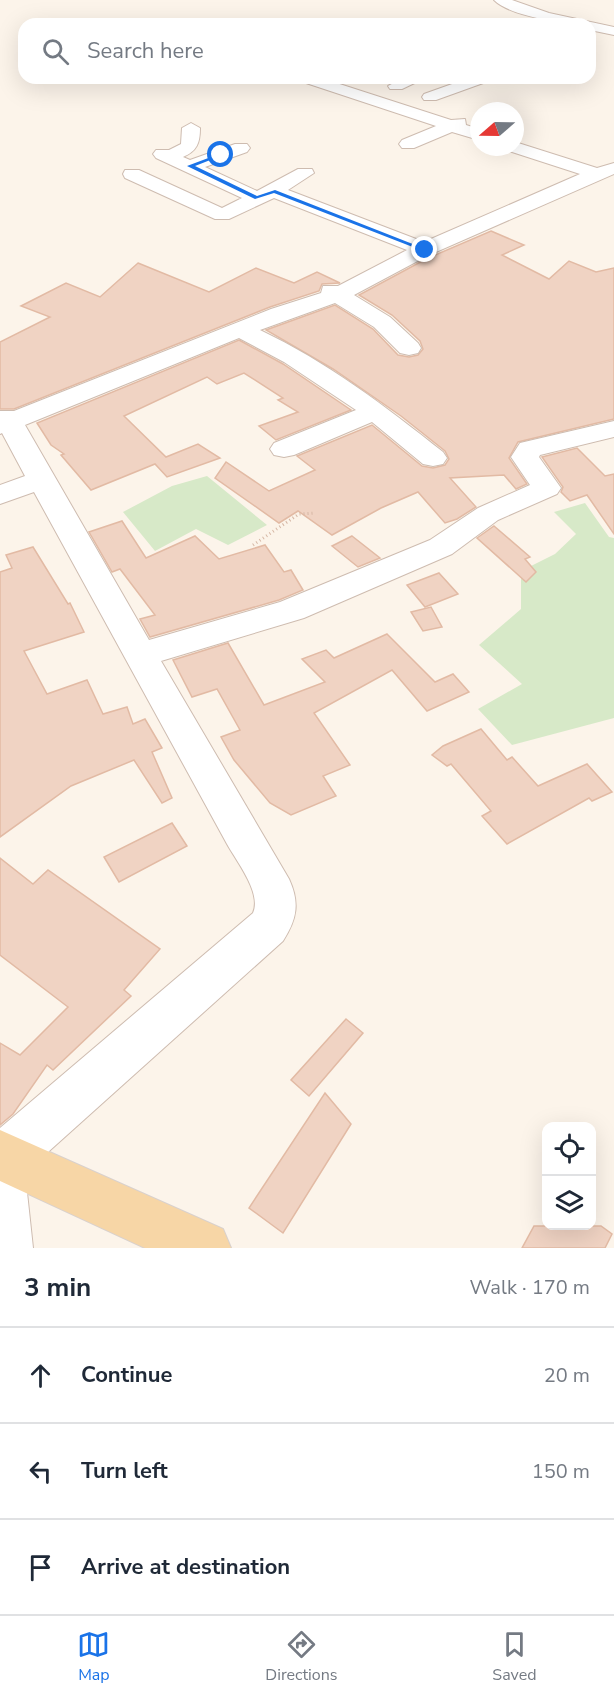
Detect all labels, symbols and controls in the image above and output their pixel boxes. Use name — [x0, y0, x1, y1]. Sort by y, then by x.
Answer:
search box — [18, 18, 596, 84]
icon: search — [39, 35, 72, 68]
text: Search here — [87, 36, 204, 66]
north arrow — [470, 102, 524, 156]
route start — [207, 141, 233, 167]
route end — [411, 236, 437, 262]
map controls — [542, 1122, 596, 1230]
button: locate — [542, 1122, 596, 1176]
button: layers — [542, 1176, 596, 1230]
text: 3 min — [24, 1270, 91, 1305]
text: Walk · 170 m — [470, 1274, 590, 1301]
icon: ahead — [24, 1359, 57, 1392]
text: Continue — [81, 1360, 172, 1390]
text: 20 m — [544, 1362, 590, 1389]
icon: left — [24, 1455, 57, 1488]
text: Turn left — [81, 1456, 168, 1486]
text: 150 m — [532, 1458, 590, 1485]
icon: arrive — [24, 1551, 57, 1584]
text: Arrive at destination — [81, 1552, 290, 1582]
tab: Map — [77, 1628, 110, 1686]
tab: Directions — [265, 1628, 337, 1686]
tab: Saved — [492, 1628, 537, 1686]

